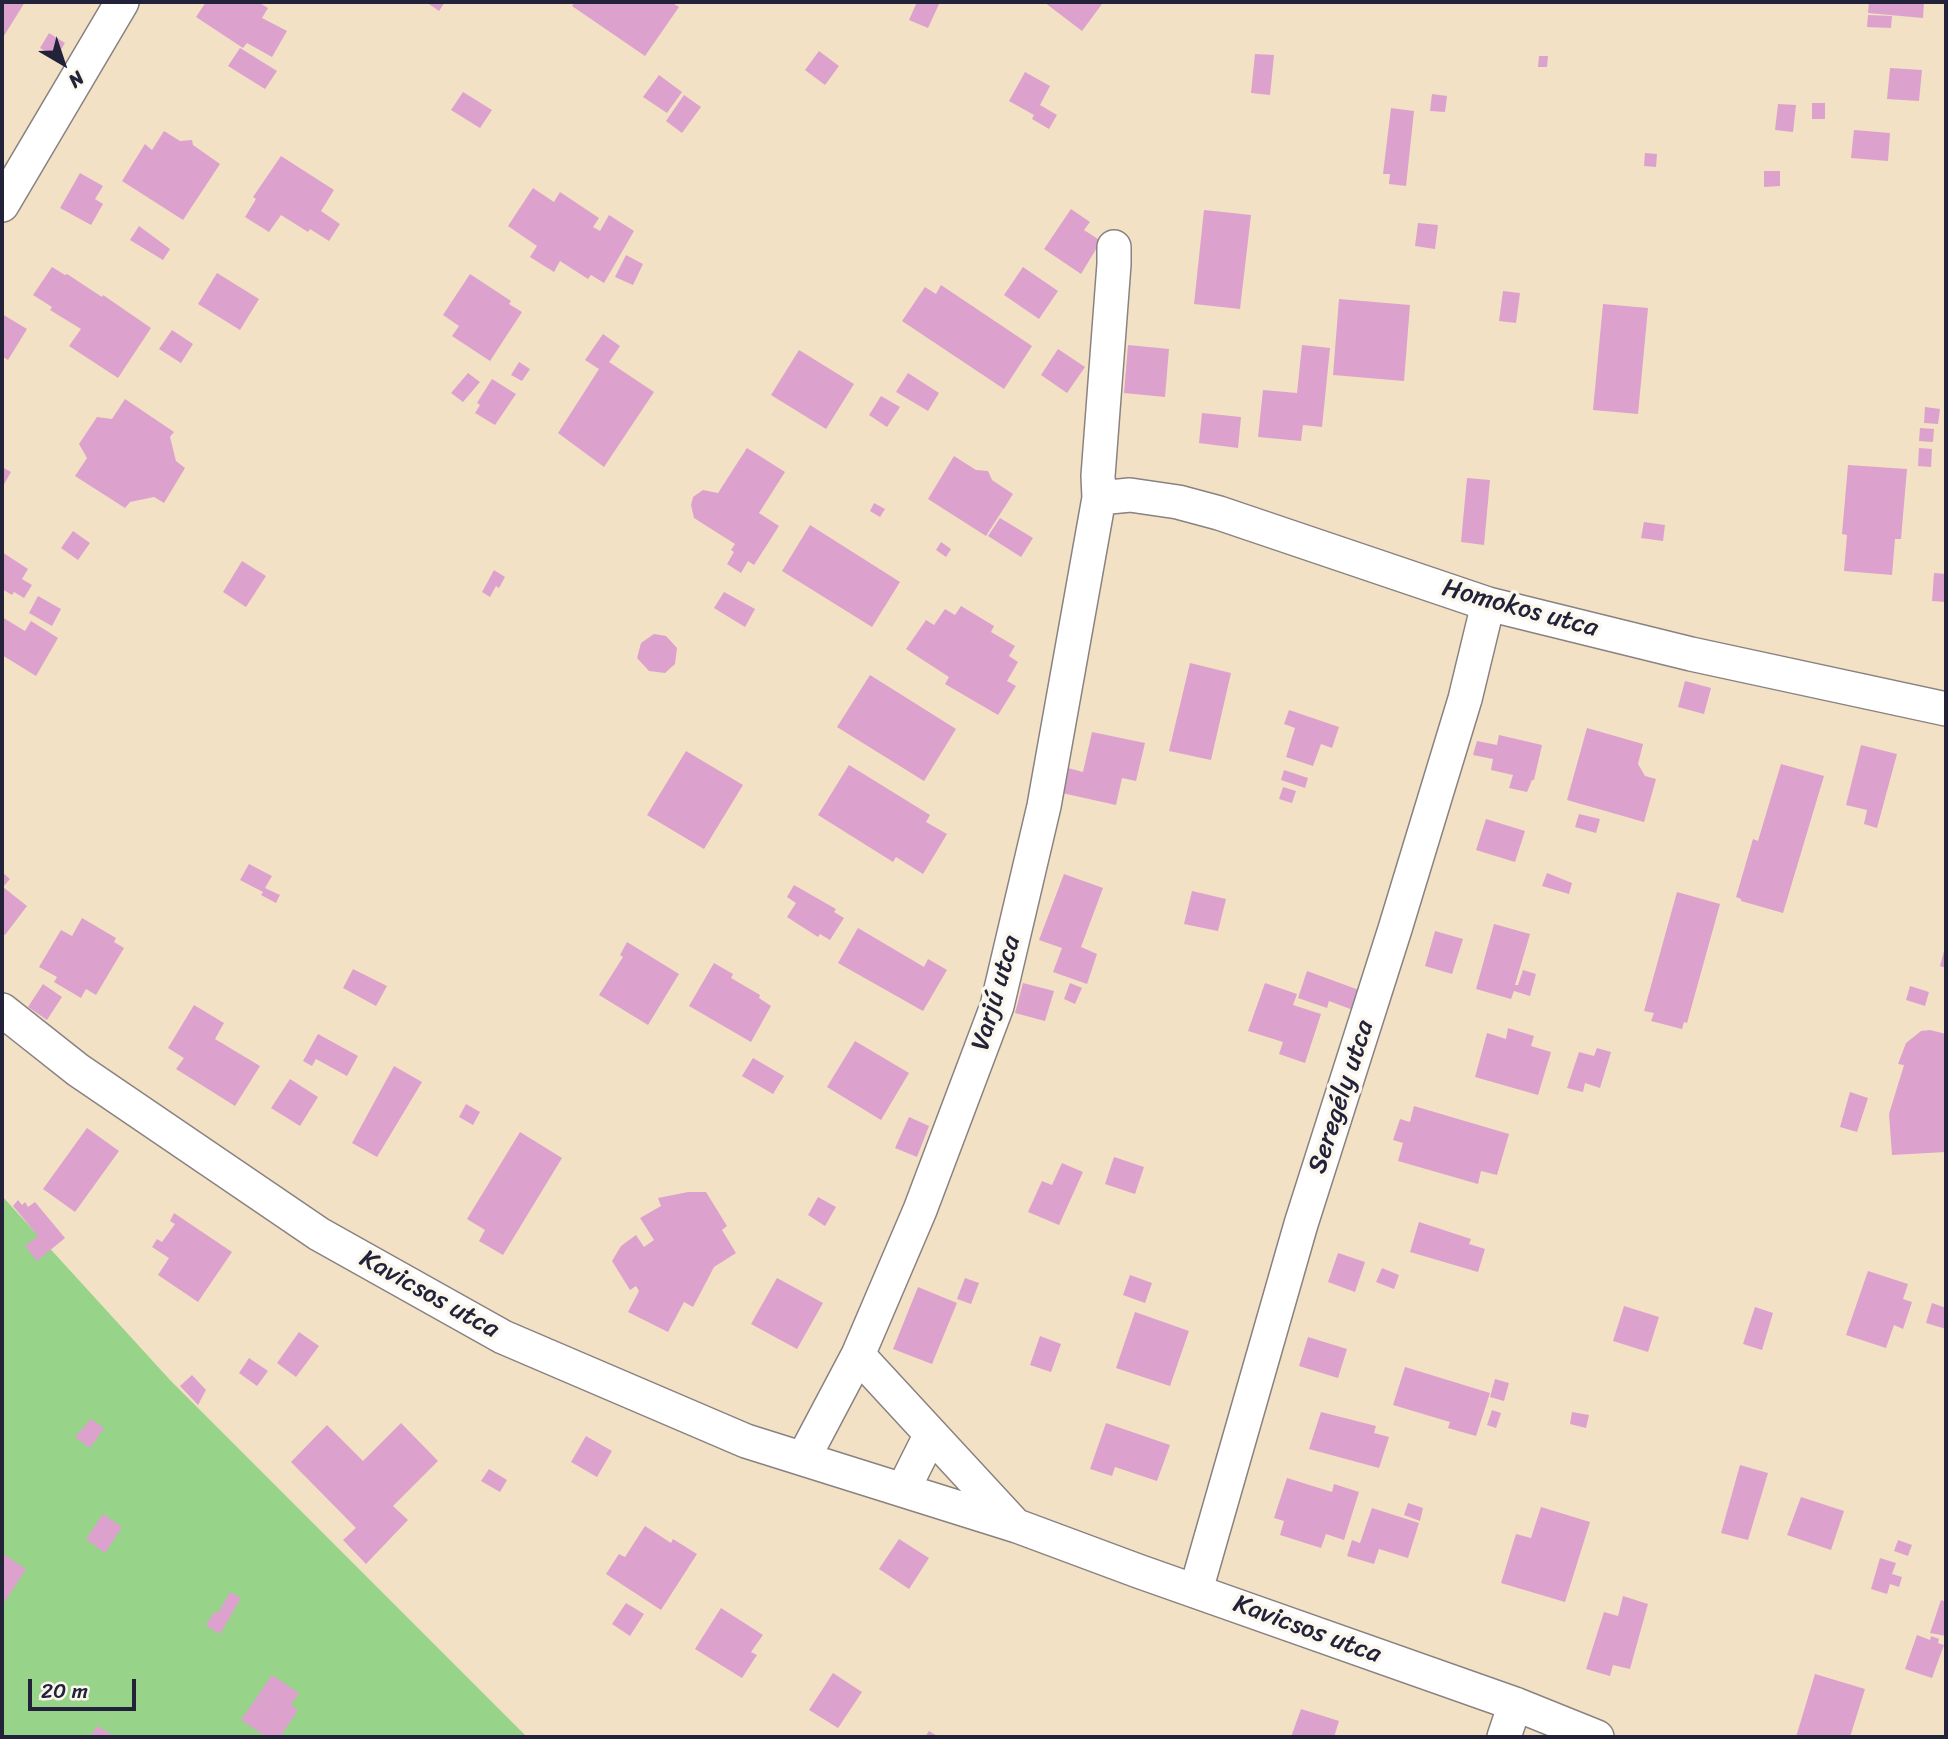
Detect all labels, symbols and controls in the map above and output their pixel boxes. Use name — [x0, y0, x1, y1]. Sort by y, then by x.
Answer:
north arrow — [28, 28, 98, 98]
text: N — [61, 63, 92, 97]
street label: Homokos utca — [1439, 573, 1601, 645]
street label: Varjú utca — [966, 932, 1028, 1054]
street label: Seregély utca — [1303, 1016, 1381, 1178]
street label: Kavicsos utca — [354, 1244, 504, 1346]
street label: Kavicsos utca — [1229, 1589, 1385, 1671]
scale bar — [32, 1666, 140, 1710]
text: 20 m — [41, 1672, 88, 1710]

